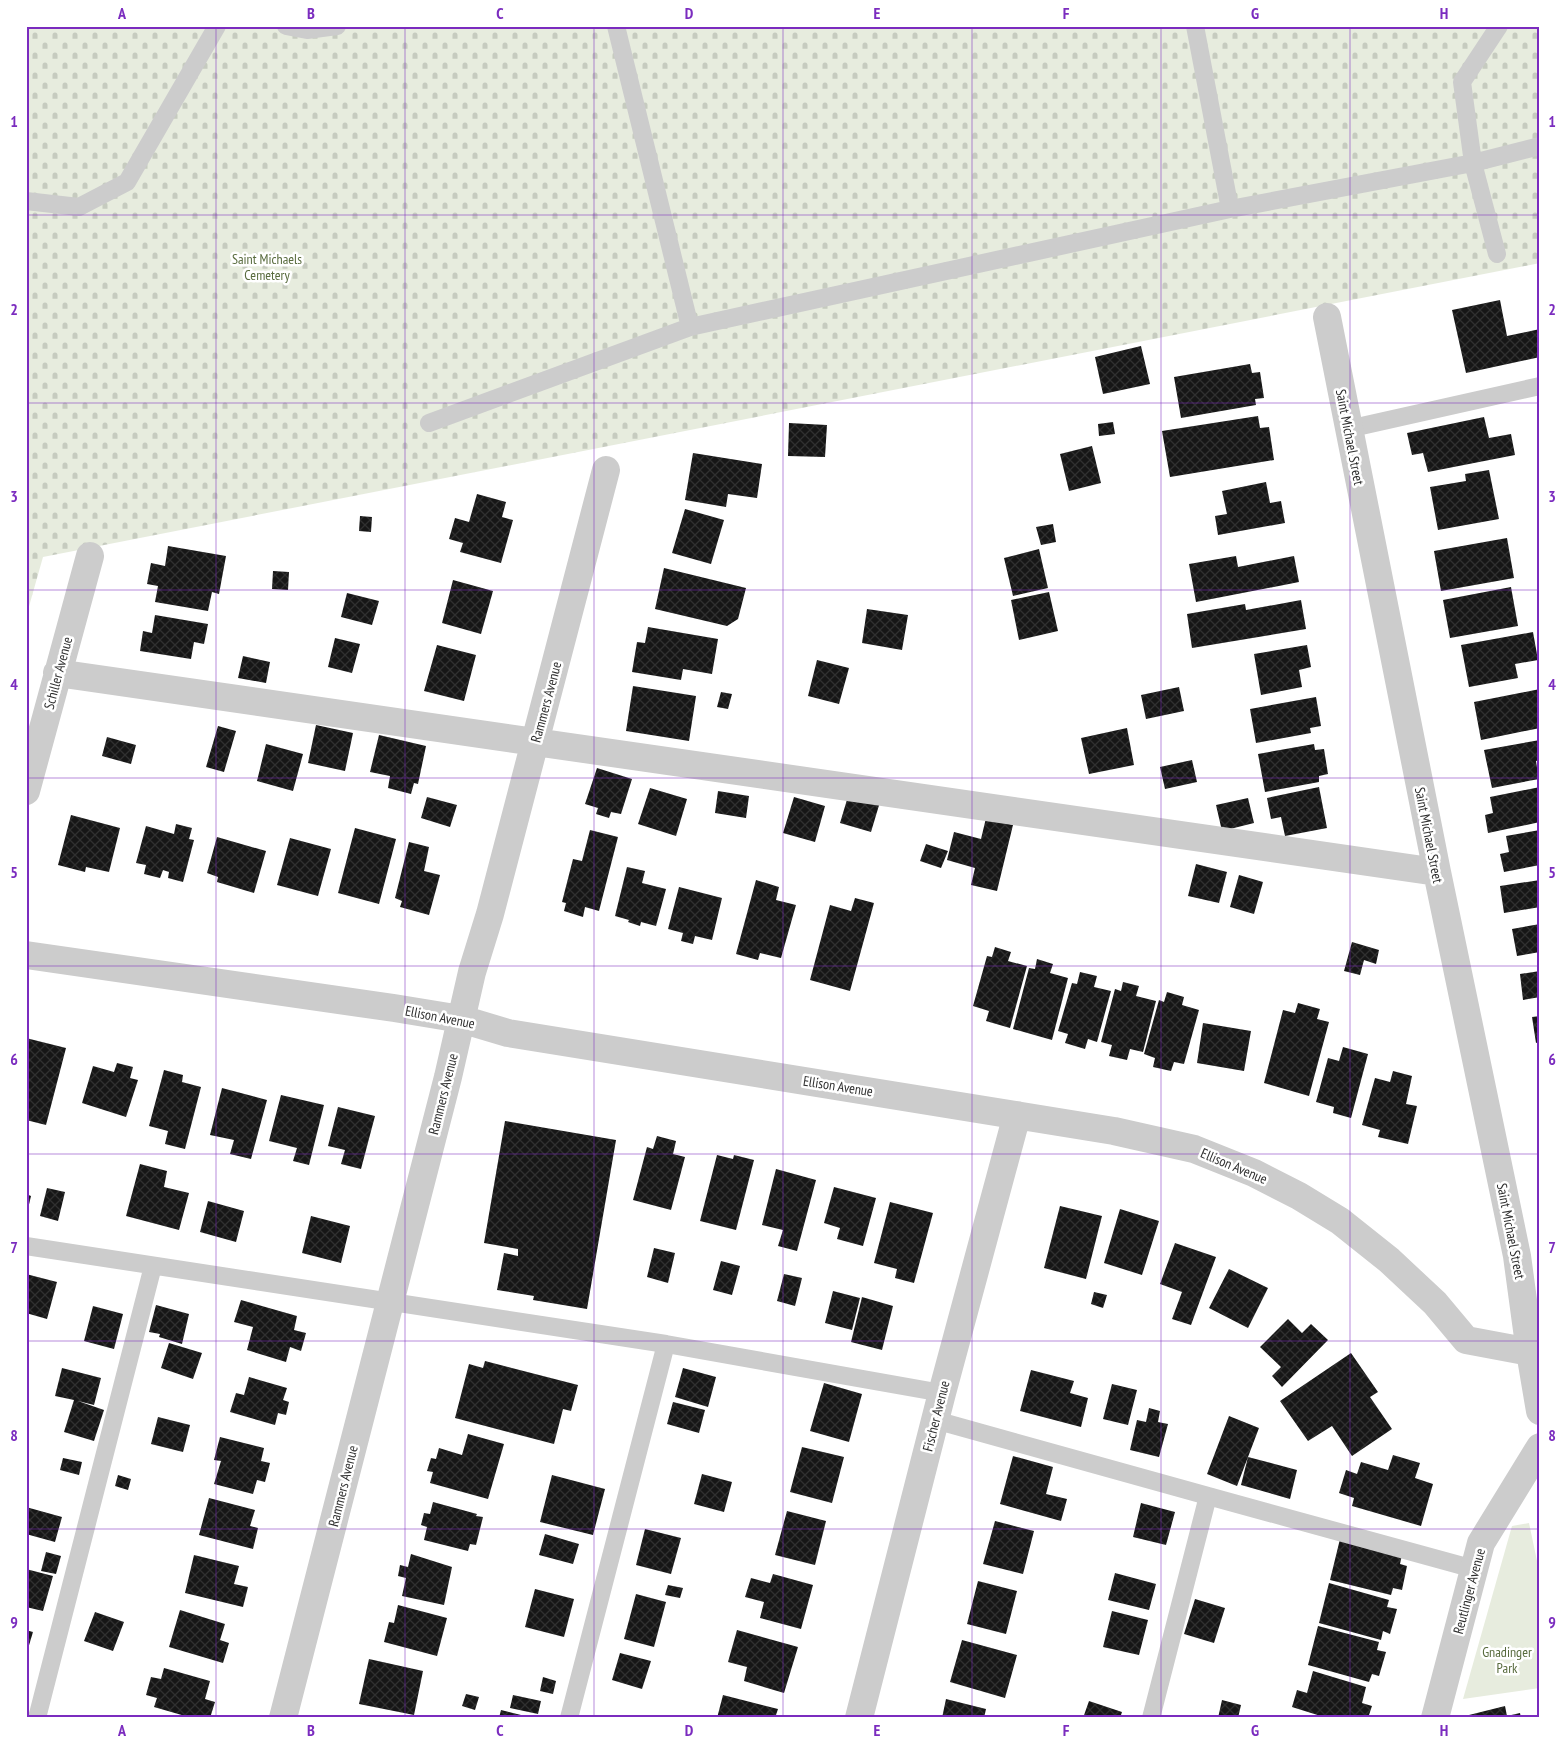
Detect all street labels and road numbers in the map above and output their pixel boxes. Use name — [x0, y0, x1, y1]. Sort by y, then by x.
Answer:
street label: Saint Michael Street — [1332, 388, 1368, 487]
street label: Schiller Avenue — [40, 635, 76, 711]
street label: Rammers Avenue — [527, 659, 565, 744]
street label: Saint Michael Street — [1411, 786, 1447, 885]
street label: Ellison Avenue — [404, 1001, 477, 1033]
street label: Rammers Avenue — [424, 1051, 462, 1136]
street label: Ellison Avenue — [802, 1072, 874, 1100]
street label: Ellison Avenue — [1198, 1144, 1270, 1188]
street label: Saint Michael Street — [1493, 1182, 1529, 1281]
street label: Fischer Avenue — [919, 1379, 954, 1453]
street label: Rammers Avenue — [324, 1443, 362, 1528]
street label: Reutlinger Avenue — [1449, 1546, 1489, 1636]

